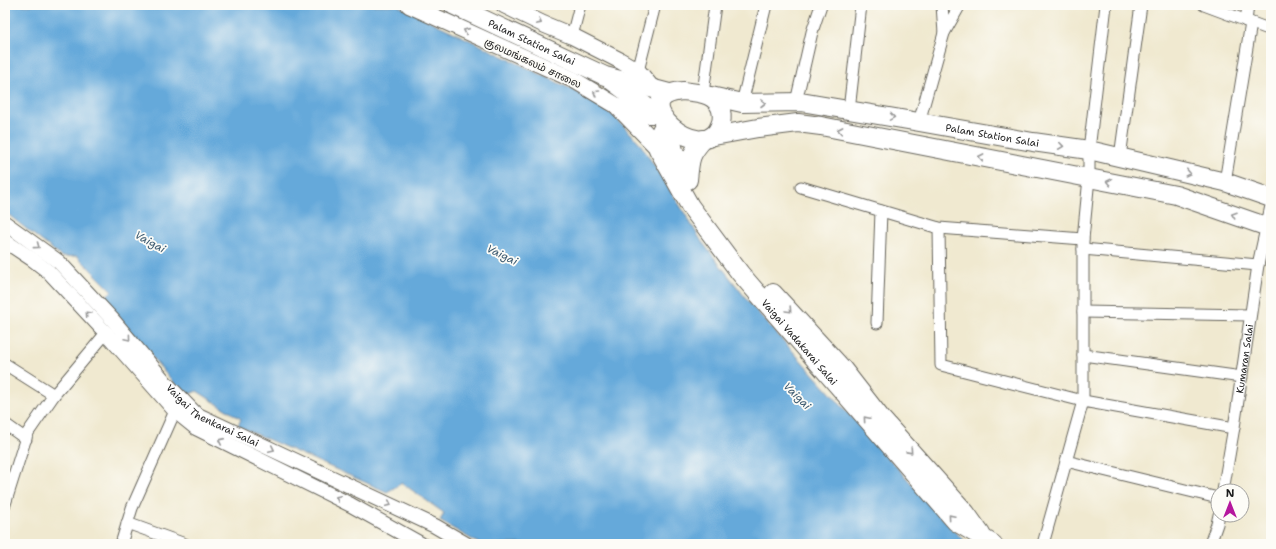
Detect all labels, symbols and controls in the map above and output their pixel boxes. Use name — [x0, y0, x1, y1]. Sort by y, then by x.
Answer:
street label: Palam Station Salai — [486, 16, 578, 68]
one-way arrow — [535, 17, 542, 25]
one-way arrow — [462, 28, 469, 36]
street label: குலமங்கலம் சாலை — [483, 35, 583, 91]
one-way arrow — [593, 90, 600, 97]
one-way arrow — [760, 99, 766, 107]
one-way arrow — [889, 112, 895, 121]
street label: Palam Station Salai — [945, 120, 1040, 149]
one-way arrow — [837, 126, 843, 135]
one-way arrow — [1058, 141, 1064, 150]
one-way arrow — [978, 153, 984, 162]
one-way arrow — [1185, 169, 1191, 177]
one-way arrow — [1106, 178, 1112, 186]
one-way arrow — [1231, 212, 1238, 220]
water label: Vaigai — [132, 227, 169, 257]
one-way arrow — [32, 241, 39, 248]
water label: Vaigai — [484, 241, 521, 269]
street label: Vaigai Vadakarai Salai — [759, 296, 841, 388]
one-way arrow — [784, 305, 791, 313]
one-way arrow — [86, 311, 93, 318]
street label: Kumaran Salai — [1233, 323, 1256, 394]
one-way arrow — [123, 333, 130, 340]
water label: Vaigai — [780, 379, 815, 414]
street label: Vaigai Thenkarai Salai — [164, 381, 261, 449]
one-way arrow — [863, 416, 870, 423]
one-way arrow — [218, 438, 225, 446]
one-way arrow — [267, 444, 275, 452]
one-way arrow — [906, 446, 913, 454]
north arrow — [1210, 483, 1250, 523]
text: N — [1226, 486, 1235, 501]
one-way arrow — [334, 495, 342, 503]
one-way arrow — [385, 499, 393, 507]
one-way arrow — [949, 514, 956, 521]

